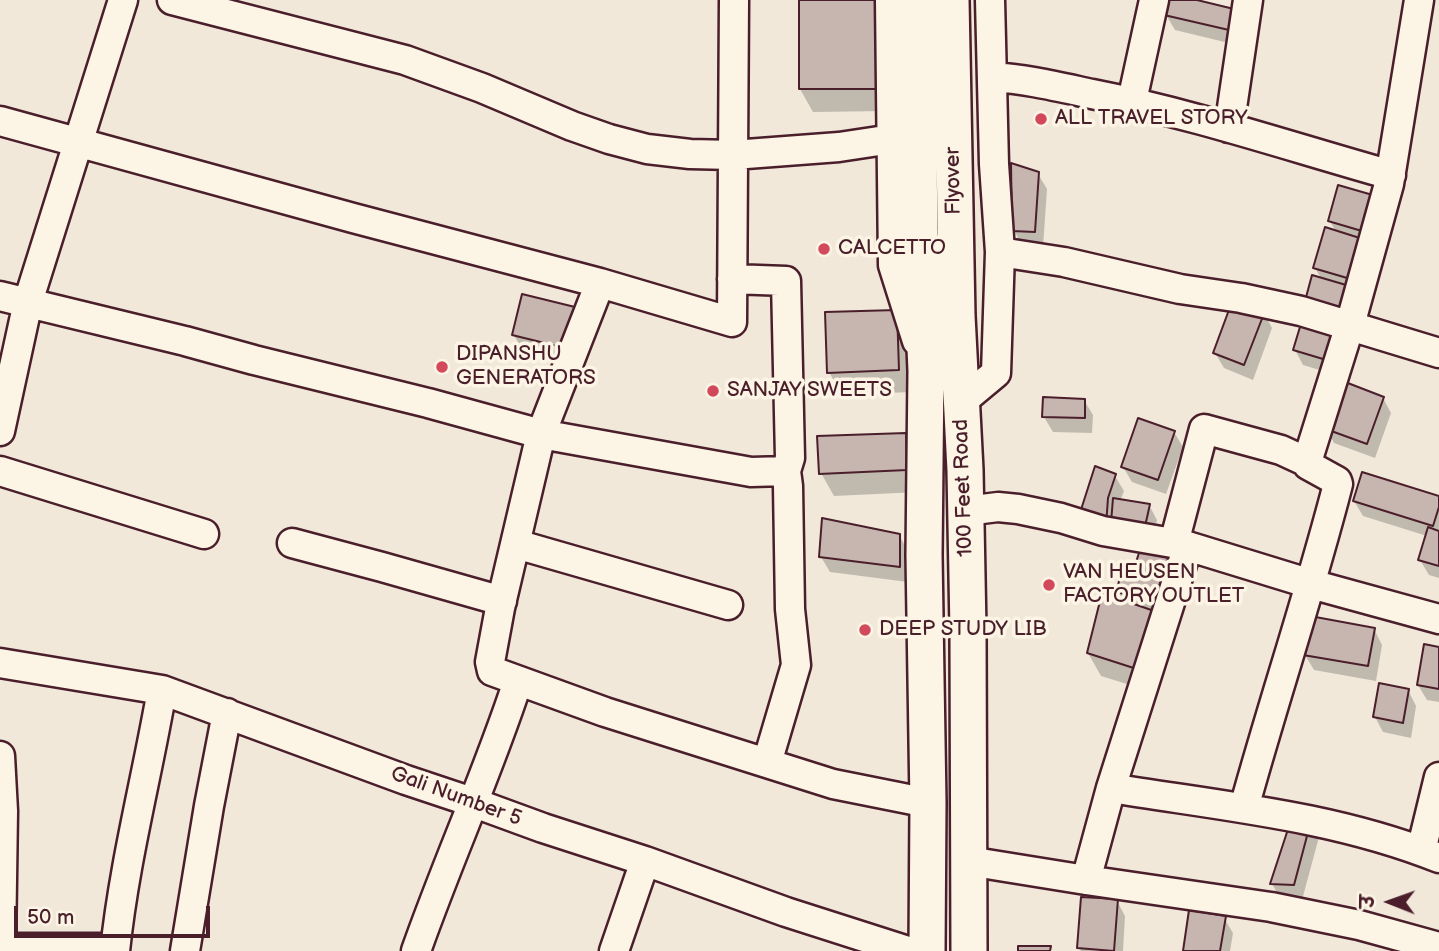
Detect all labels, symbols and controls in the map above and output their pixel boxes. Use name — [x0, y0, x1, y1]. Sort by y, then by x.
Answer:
place label: ALL TRAVEL STORY — [1055, 106, 1248, 132]
marker: ALL TRAVEL STORY — [1033, 111, 1049, 127]
street label: Flyover — [941, 147, 967, 215]
place label: CALCETTO — [838, 236, 946, 262]
marker: CALCETTO — [816, 241, 832, 257]
place label: DIPANSHU GENERATORS — [456, 342, 596, 392]
marker: DIPANSHU GENERATORS — [434, 359, 450, 375]
place label: SANJAY SWEETS — [727, 378, 892, 404]
marker: SANJAY SWEETS — [705, 383, 721, 399]
street label: 100 Feet Road — [949, 419, 979, 557]
place label: VAN HEUSEN FACTORY OUTLET — [1063, 560, 1244, 610]
marker: VAN HEUSEN FACTORY OUTLET — [1041, 577, 1057, 593]
place label: DEEP STUDY LIB — [879, 617, 1047, 643]
marker: DEEP STUDY LIB — [857, 622, 873, 638]
street label: Gali Number 5 — [387, 762, 525, 832]
north arrow — [1355, 867, 1425, 937]
scale bar — [18, 892, 214, 936]
text: उ — [1357, 895, 1380, 908]
text: 50 m — [27, 905, 74, 930]

